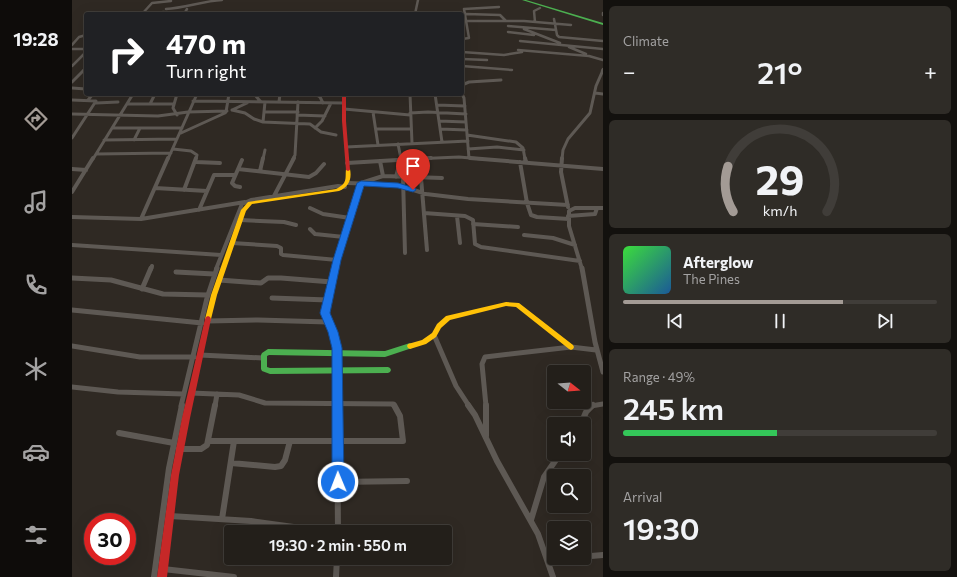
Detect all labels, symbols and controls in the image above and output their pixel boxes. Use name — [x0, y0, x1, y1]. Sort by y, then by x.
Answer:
text: 470 m — [166, 26, 246, 60]
text: 19:28 — [13, 28, 59, 50]
icon: right — [100, 28, 152, 80]
text: Climate — [623, 33, 669, 49]
text: 21° — [757, 53, 802, 90]
text: − — [623, 58, 636, 85]
text: + — [924, 58, 937, 85]
text: Turn right — [166, 60, 246, 82]
icon: directions — [22, 105, 50, 133]
pin — [396, 149, 430, 190]
text: 29 — [755, 153, 805, 204]
icon: arrive — [402, 155, 424, 177]
icon: music — [22, 188, 50, 216]
text: km/h — [763, 201, 797, 219]
text: Afterglow — [683, 253, 753, 271]
icon: phone — [22, 271, 50, 299]
text: The Pines — [683, 271, 740, 287]
icon: previous — [664, 310, 686, 332]
icon: pause — [769, 310, 791, 332]
icon: next — [874, 310, 896, 332]
icon: climate — [22, 355, 50, 383]
north arrow — [547, 365, 591, 409]
map controls — [547, 365, 591, 565]
text: Range · 49% — [623, 369, 695, 385]
text: 245 km — [623, 389, 724, 426]
button: sound — [547, 417, 591, 461]
icon: car — [22, 438, 50, 466]
position arrow — [317, 461, 359, 503]
button: search — [547, 469, 591, 513]
text: Arrival — [623, 489, 662, 505]
text: 19:30 — [623, 509, 700, 546]
speed limit sign: 30 — [84, 513, 136, 565]
icon: filters — [22, 521, 50, 549]
button: layers — [547, 521, 591, 565]
text: 19:30 · 2 min · 550 m — [269, 536, 407, 554]

